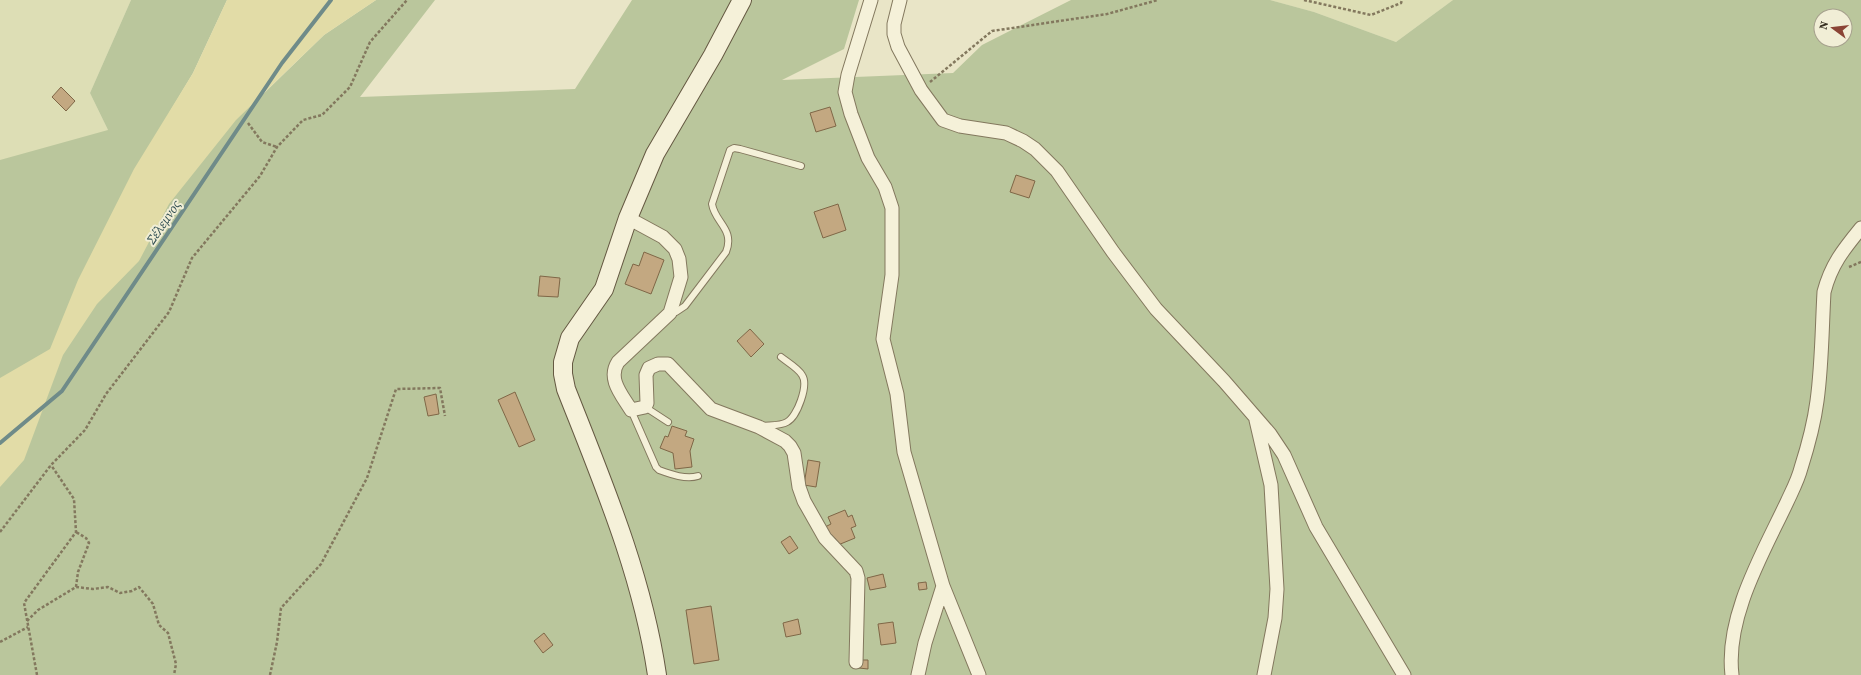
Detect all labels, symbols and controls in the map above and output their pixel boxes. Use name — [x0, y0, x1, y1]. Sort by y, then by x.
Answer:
north arrow — [1813, 8, 1853, 48]
text: N — [1816, 20, 1832, 31]
water label: Σέλεμνος — [143, 196, 185, 247]

